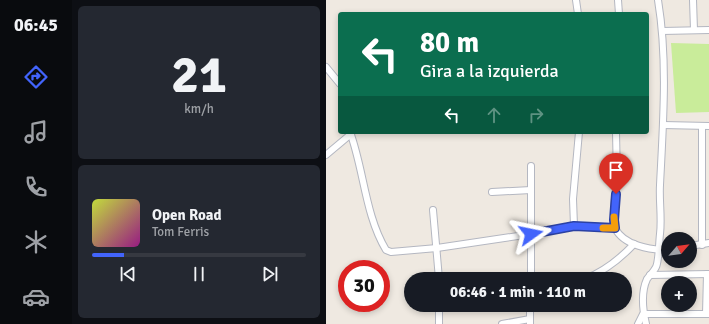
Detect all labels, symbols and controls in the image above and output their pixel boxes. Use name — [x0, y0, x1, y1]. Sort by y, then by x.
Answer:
text: 06:45 — [14, 14, 58, 36]
text: 80 m — [420, 26, 479, 60]
icon: left — [354, 28, 406, 80]
text: 21 — [171, 43, 227, 107]
text: Gira a la izquierda — [420, 60, 559, 82]
icon: directions — [22, 63, 50, 91]
text: km/h — [184, 101, 214, 117]
icon: left — [441, 104, 463, 126]
icon: ahead — [483, 104, 505, 126]
icon: right — [525, 104, 547, 126]
icon: music — [22, 118, 50, 146]
pin — [599, 153, 633, 194]
icon: arrive — [605, 159, 627, 181]
icon: phone — [22, 173, 50, 201]
text: Open Road — [152, 206, 222, 224]
position arrow — [510, 213, 552, 255]
text: Tom Ferris — [152, 224, 209, 240]
icon: climate — [22, 228, 50, 256]
north arrow — [661, 232, 697, 268]
map controls — [661, 232, 697, 312]
speed limit sign: 30 — [338, 260, 390, 312]
icon: previous — [117, 263, 139, 285]
icon: pause — [188, 263, 210, 285]
icon: next — [259, 263, 281, 285]
button: + — [661, 276, 697, 312]
icon: car — [22, 283, 50, 311]
text: 06:46 · 1 min · 110 m — [450, 283, 586, 301]

